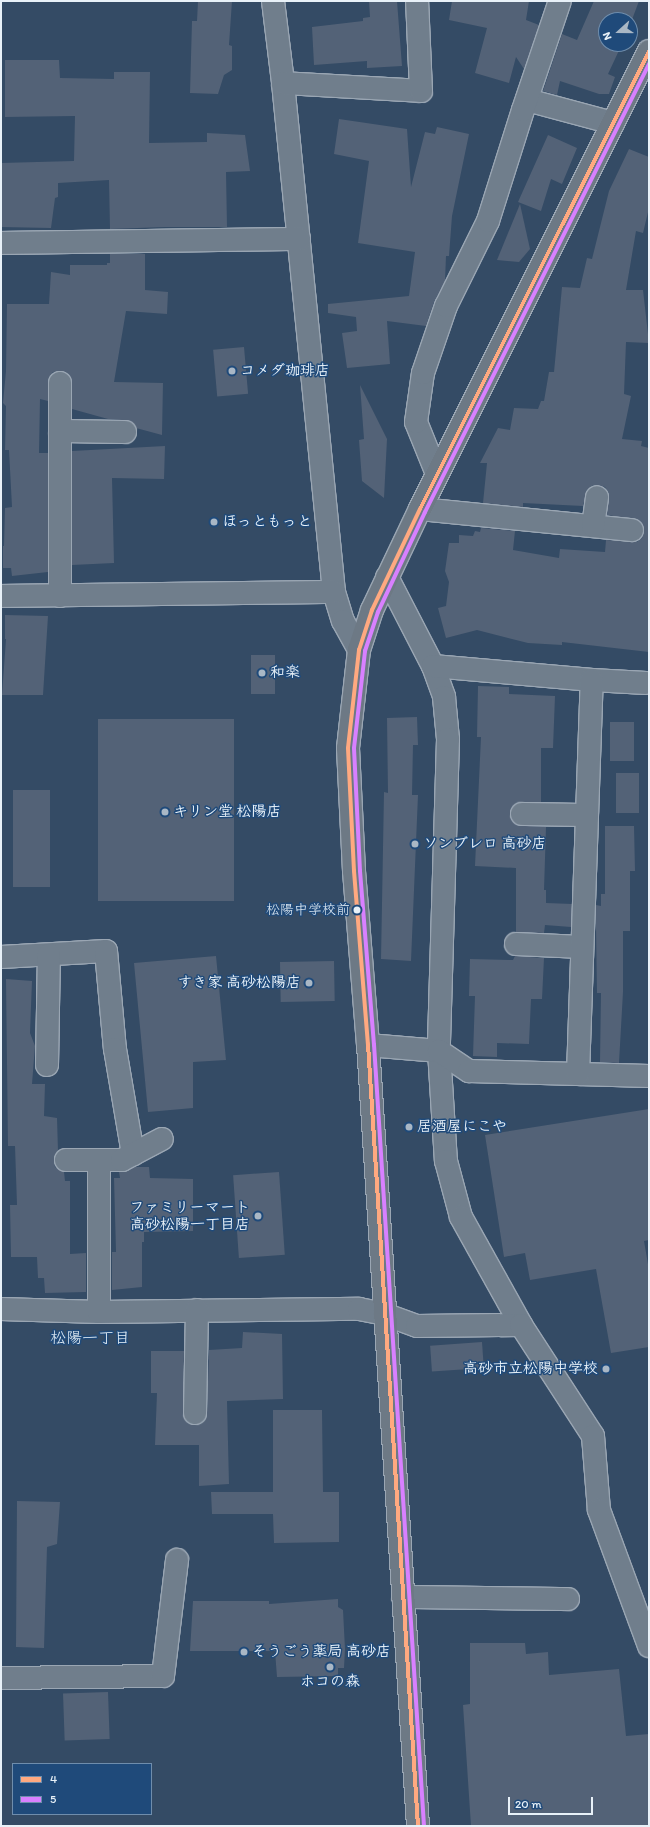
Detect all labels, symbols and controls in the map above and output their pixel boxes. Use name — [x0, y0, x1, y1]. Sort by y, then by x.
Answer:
north arrow — [598, 12, 638, 52]
text: N — [600, 30, 615, 42]
place label: コメダ珈琲店 — [240, 362, 330, 380]
marker: コメダ珈琲店 — [227, 366, 237, 376]
place label: ほっともっと — [222, 513, 312, 531]
marker: ほっともっと — [209, 517, 219, 527]
place label: 和楽 — [270, 664, 300, 682]
marker: 和楽 — [257, 668, 267, 678]
place label: キリン堂 松陽店 — [173, 803, 281, 821]
marker: キリン堂 松陽店 — [160, 807, 170, 817]
place label: ソンブレロ 高砂店 — [423, 835, 546, 853]
marker: ソンブレロ 高砂店 — [410, 839, 420, 849]
place label: 松陽中学校前 — [266, 902, 350, 918]
marker: 松陽中学校前 — [352, 905, 362, 915]
place label: すき家 高砂松陽店 — [178, 974, 301, 992]
marker: すき家 高砂松陽店 — [304, 978, 314, 988]
place label: 居酒屋にこや — [417, 1118, 507, 1136]
marker: 居酒屋にこや — [404, 1122, 414, 1132]
place label: ファミリーマート 高砂松陽一丁目店 — [130, 1198, 250, 1233]
marker: ファミリーマート 高砂松陽一丁目店 — [253, 1211, 263, 1221]
district label: 松陽一丁目 — [50, 1328, 130, 1348]
place label: 高砂市立松陽中学校 — [463, 1360, 598, 1378]
marker: 高砂市立松陽中学校 — [601, 1364, 611, 1374]
place label: そうごう薬局 高砂店 — [252, 1643, 390, 1661]
marker: そうごう薬局 高砂店 — [239, 1647, 249, 1657]
marker: ホコの森 — [325, 1662, 335, 1672]
place label: ホコの森 — [300, 1673, 360, 1691]
legend — [12, 1763, 152, 1815]
text: 4 — [50, 1772, 57, 1786]
scale bar — [510, 1789, 595, 1815]
text: 5 — [50, 1792, 56, 1806]
text: 20 m — [515, 1797, 542, 1811]

